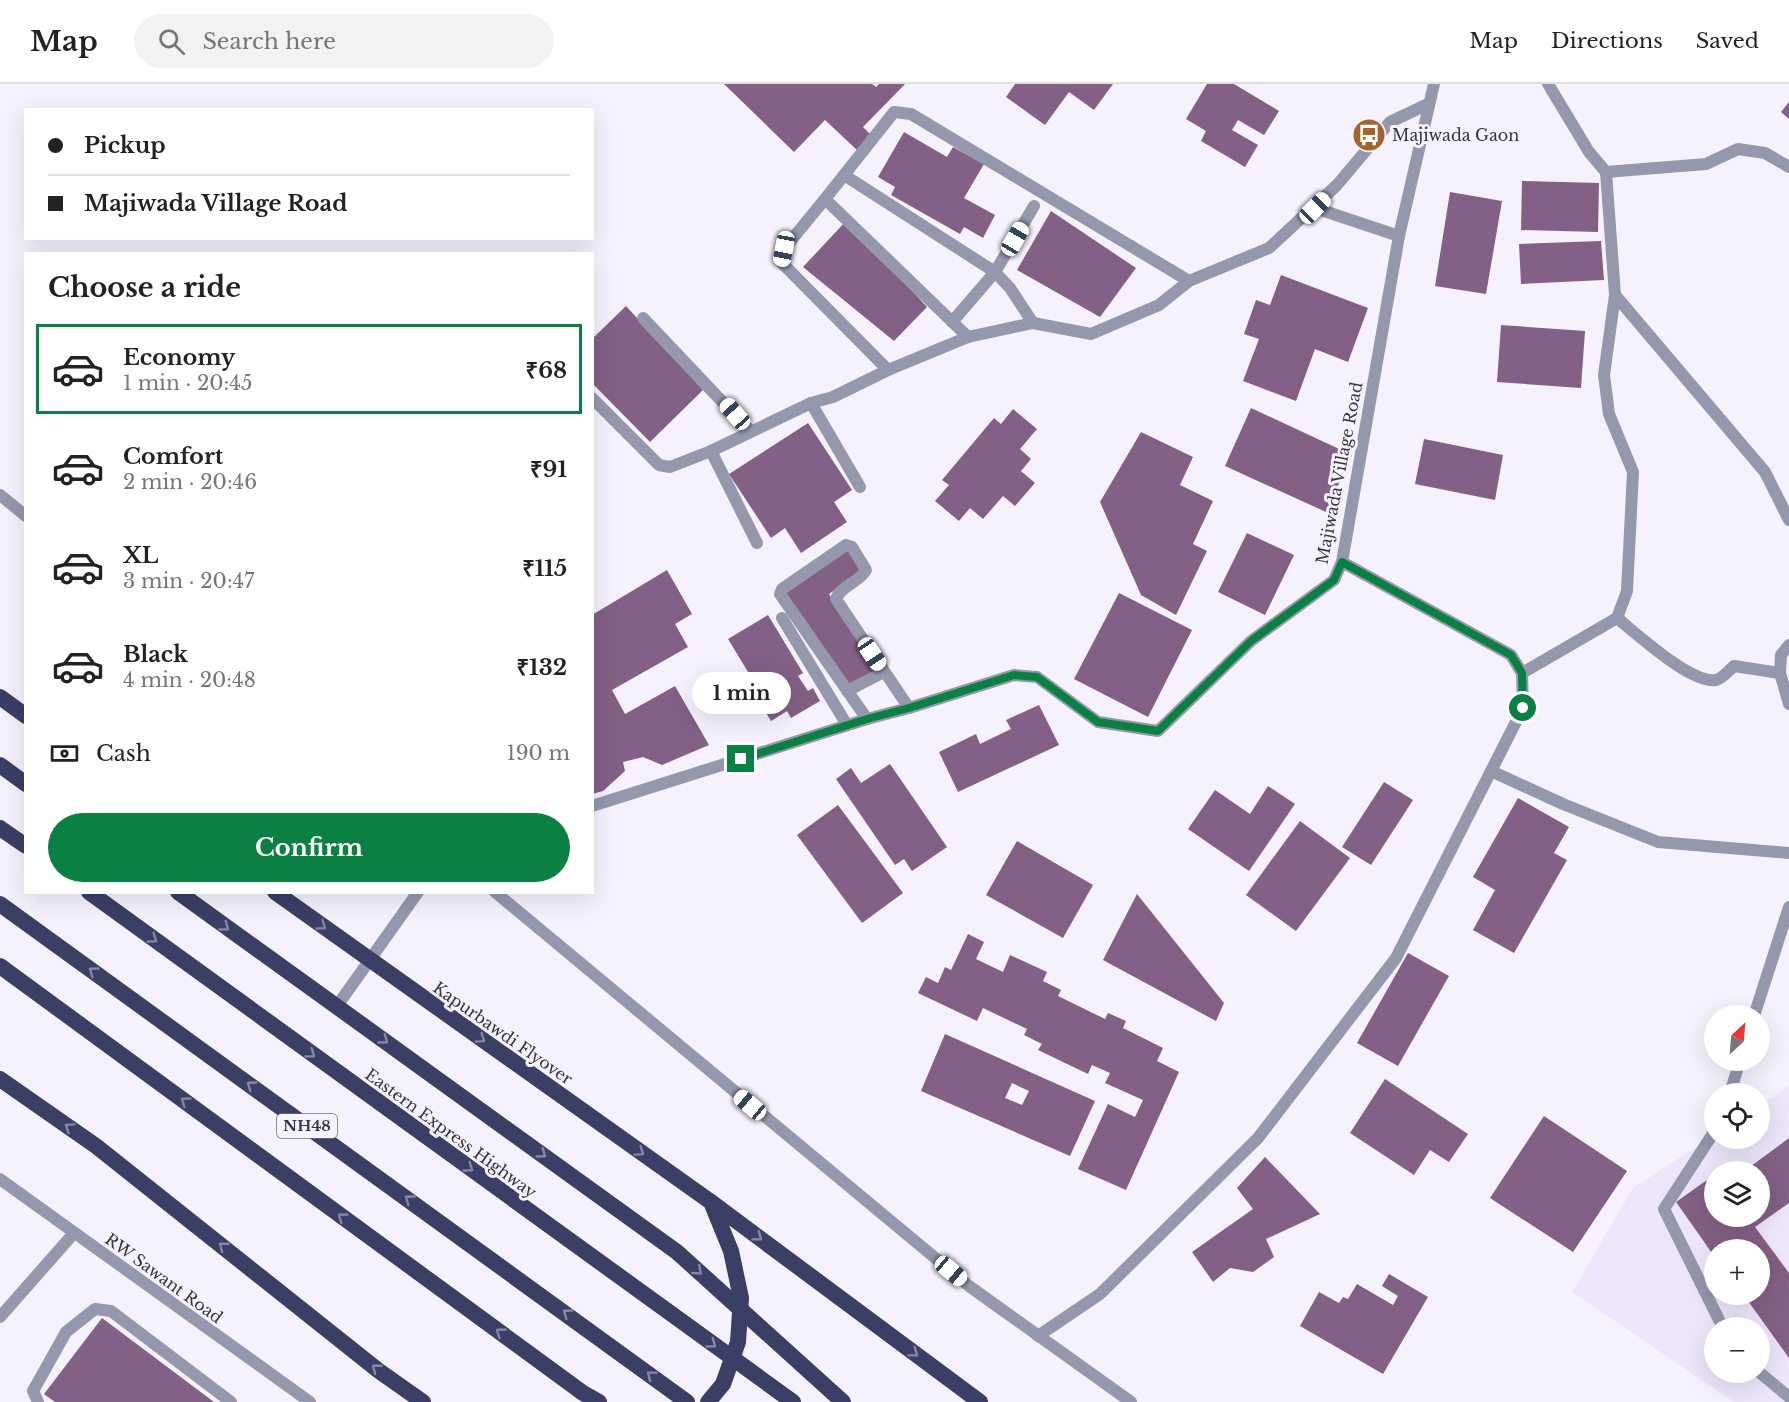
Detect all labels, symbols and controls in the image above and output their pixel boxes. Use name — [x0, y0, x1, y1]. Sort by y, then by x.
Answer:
search box — [134, 14, 554, 68]
text: Map — [30, 24, 98, 59]
icon: search — [155, 25, 188, 58]
text: Search here — [203, 28, 336, 55]
text: Map — [1469, 28, 1518, 54]
text: Directions — [1551, 28, 1663, 54]
text: Saved — [1696, 28, 1759, 54]
bus stop icon: Majiwada Gaon — [1351, 117, 1387, 153]
place label: Majiwada Gaon — [1392, 125, 1519, 145]
text: Pickup — [84, 132, 166, 159]
car — [1296, 189, 1334, 227]
text: Majiwada Village Road — [84, 190, 347, 217]
car — [998, 219, 1032, 259]
car — [772, 230, 796, 268]
text: Choose a ride — [48, 271, 241, 304]
icon: car — [51, 342, 105, 396]
text: Economy — [123, 344, 235, 371]
text: ₹68 — [526, 357, 567, 384]
text: 1 min · 20:45 — [123, 371, 252, 395]
street label: Majiwada Village Road — [1312, 380, 1367, 566]
car — [716, 395, 754, 433]
icon: car — [51, 441, 105, 495]
text: Comfort — [123, 443, 223, 470]
text: ₹91 — [530, 456, 567, 483]
text: 2 min · 20:46 — [123, 470, 257, 494]
icon: car — [51, 540, 105, 594]
text: XL — [123, 542, 158, 569]
text: ₹115 — [522, 555, 567, 582]
text: 3 min · 20:47 — [123, 569, 254, 593]
car — [854, 634, 890, 674]
icon: car — [51, 639, 105, 693]
text: Black — [123, 641, 188, 668]
text: ₹132 — [516, 654, 567, 681]
text: 4 min · 20:48 — [123, 668, 256, 692]
callout: 1 min — [692, 672, 790, 714]
text: 1 min — [713, 681, 770, 705]
route start — [1509, 694, 1536, 721]
icon: cash — [48, 737, 81, 770]
text: Cash — [96, 740, 151, 767]
text: 190 m — [507, 741, 570, 765]
route end — [727, 745, 754, 772]
button: Confirm — [48, 813, 570, 882]
one-way arrow — [219, 919, 230, 930]
one-way arrow — [316, 919, 327, 930]
one-way arrow — [147, 932, 158, 943]
one-way arrow — [88, 967, 99, 978]
street label: Kapurbawdi Flyover — [429, 977, 577, 1089]
north arrow — [1704, 1005, 1770, 1071]
map controls — [1704, 1005, 1770, 1383]
one-way arrow — [475, 1032, 486, 1043]
one-way arrow — [377, 1033, 388, 1044]
one-way arrow — [305, 1047, 316, 1058]
street label: Eastern Express Highway — [361, 1064, 541, 1202]
one-way arrow — [246, 1081, 257, 1092]
button: locate — [1704, 1083, 1770, 1149]
car — [730, 1087, 770, 1123]
one-way arrow — [180, 1098, 191, 1109]
road number: NH48 — [277, 1114, 337, 1138]
one-way arrow — [64, 1123, 75, 1134]
one-way arrow — [634, 1145, 645, 1156]
one-way arrow — [535, 1147, 546, 1158]
one-way arrow — [463, 1161, 474, 1172]
button: layers — [1704, 1161, 1770, 1227]
one-way arrow — [404, 1195, 415, 1206]
one-way arrow — [338, 1213, 349, 1224]
street label: RW Sawant Road — [101, 1229, 227, 1327]
one-way arrow — [751, 1230, 762, 1241]
button: + — [1704, 1239, 1770, 1305]
one-way arrow — [219, 1243, 230, 1254]
car — [931, 1253, 971, 1289]
one-way arrow — [691, 1264, 702, 1275]
one-way arrow — [562, 1310, 573, 1321]
button: − — [1704, 1317, 1770, 1383]
one-way arrow — [495, 1328, 506, 1339]
one-way arrow — [705, 1337, 716, 1348]
one-way arrow — [908, 1346, 919, 1357]
one-way arrow — [371, 1364, 382, 1375]
one-way arrow — [646, 1371, 657, 1382]

